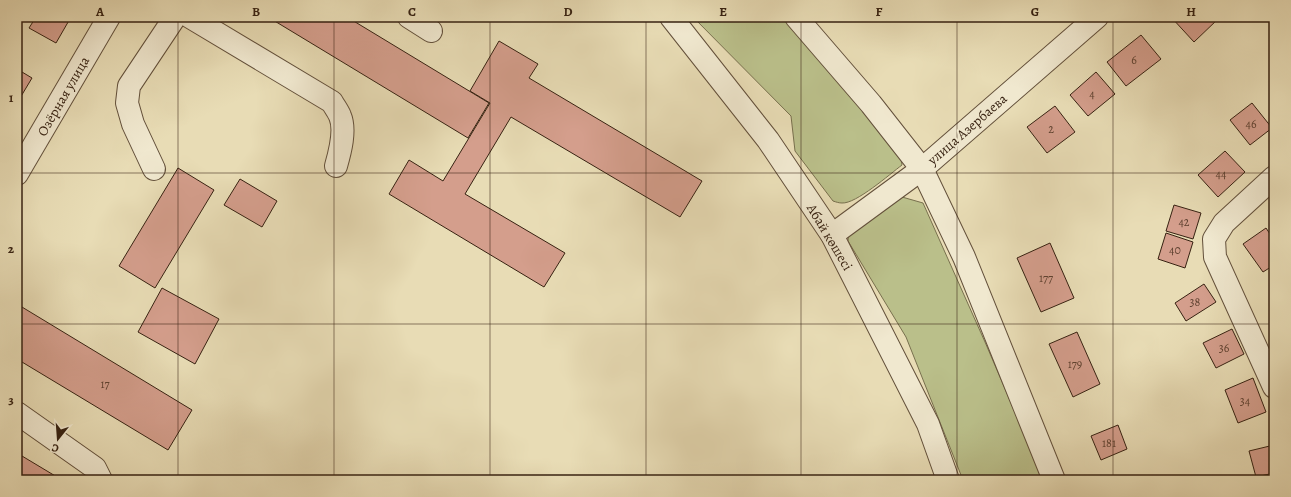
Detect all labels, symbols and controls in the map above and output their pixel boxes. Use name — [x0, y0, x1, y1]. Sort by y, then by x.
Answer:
text: A — [95, 3, 105, 20]
text: B — [252, 3, 260, 20]
text: C — [408, 3, 416, 20]
text: D — [563, 3, 573, 20]
text: E — [719, 3, 727, 20]
text: F — [876, 3, 883, 20]
text: G — [1031, 3, 1039, 20]
text: H — [1186, 3, 1196, 20]
street label: Озёрная улица — [33, 52, 94, 140]
house number: 6 — [1131, 52, 1137, 68]
house number: 4 — [1089, 86, 1095, 102]
text: 1 — [9, 89, 14, 106]
street label: улица Азербаева — [923, 89, 1012, 170]
house number: 46 — [1246, 116, 1257, 132]
house number: 2 — [1048, 121, 1054, 137]
house number: 44 — [1216, 166, 1227, 182]
street label: Абай көшесі — [802, 199, 857, 274]
house number: 42 — [1178, 214, 1190, 230]
text: 2 — [8, 240, 15, 257]
house number: 40 — [1169, 242, 1181, 258]
house number: 177 — [1039, 270, 1054, 286]
house number: 38 — [1190, 294, 1201, 310]
house number: 36 — [1219, 340, 1230, 356]
house number: 179 — [1068, 356, 1082, 372]
house number: 17 — [100, 376, 111, 392]
text: 3 — [8, 391, 14, 408]
house number: 34 — [1240, 393, 1251, 409]
north arrow — [38, 419, 78, 459]
house number: 181 — [1102, 435, 1116, 451]
text: С — [50, 440, 61, 456]

